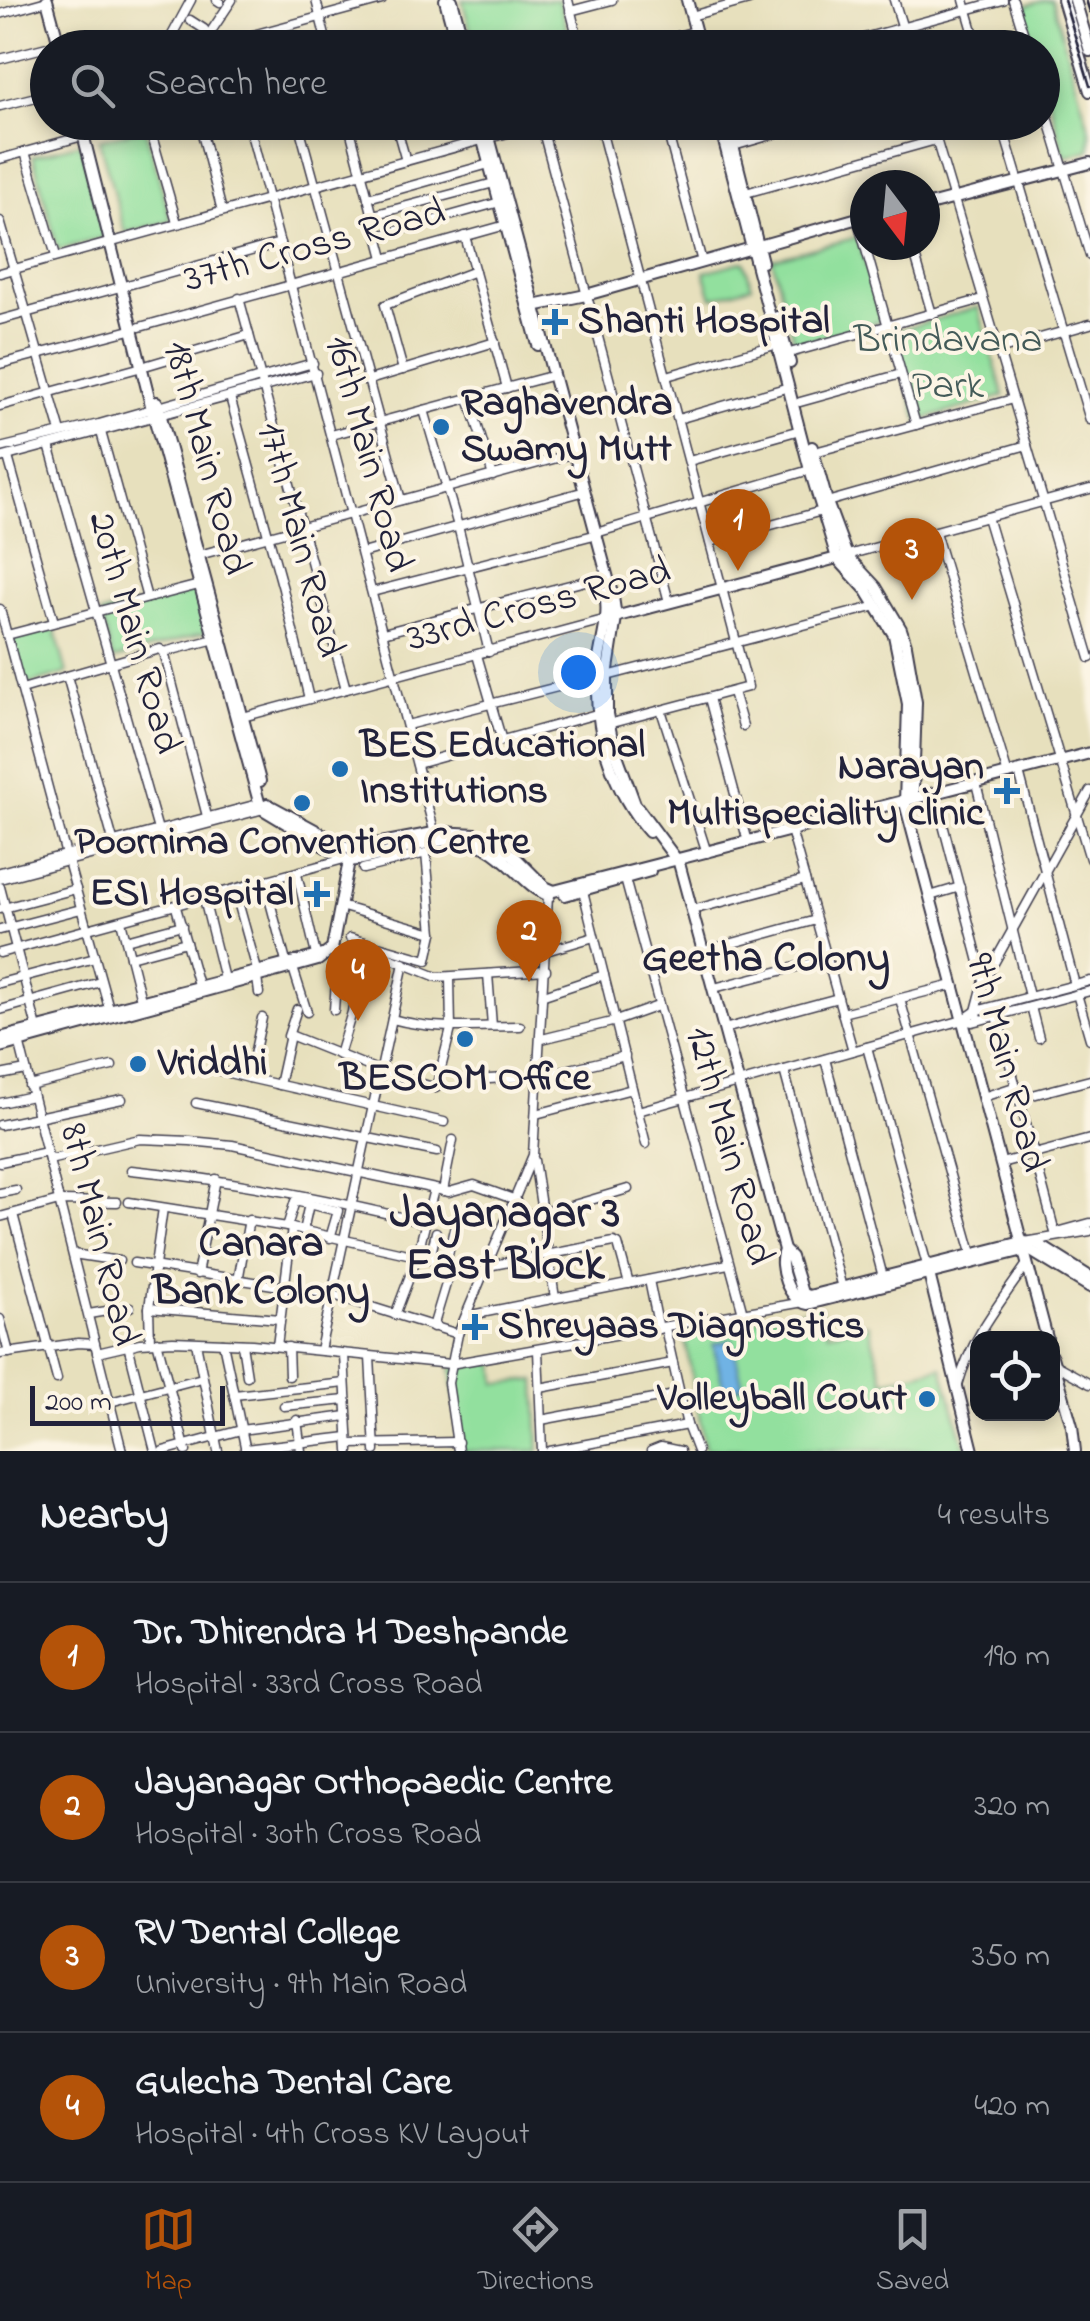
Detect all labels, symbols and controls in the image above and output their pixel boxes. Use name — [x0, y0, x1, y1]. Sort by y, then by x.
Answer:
search box — [30, 30, 1060, 140]
text: Search here — [145, 57, 327, 113]
icon: search — [65, 58, 120, 113]
north arrow — [850, 170, 940, 260]
street label: 37th Cross Road — [178, 184, 452, 310]
place label: Shanti Hospital — [578, 293, 830, 352]
marker: Shanti Hospital — [542, 309, 568, 335]
park label: Brindavana Park — [853, 312, 1042, 417]
street label: 16th Main Road — [307, 329, 427, 579]
street label: 18th Main Road — [145, 334, 265, 582]
place label: Raghavendra Swamy Mutt — [461, 375, 672, 480]
street label: 17th Main Road — [239, 416, 359, 664]
marker: Raghavendra Swamy Mutt — [430, 416, 452, 438]
pin: 1 — [706, 488, 770, 571]
street label: 20th Main Road — [70, 505, 196, 761]
pin: 3 — [880, 518, 944, 600]
street label: 33rd Cross Road — [401, 542, 677, 670]
your location — [553, 647, 604, 698]
place label: BES Educational Institutions — [358, 717, 645, 822]
place label: Narayan Multispeciality clinic — [667, 739, 985, 844]
marker: BES Educational Institutions — [329, 758, 351, 780]
marker: Narayan Multispeciality clinic — [994, 778, 1020, 804]
marker: Poornima Convention Centre — [291, 792, 313, 814]
place label: Poornima Convention Centre — [74, 814, 531, 873]
place label: ESI Hospital — [90, 865, 294, 924]
marker: ESI Hospital — [304, 881, 330, 907]
pin: 2 — [496, 900, 562, 982]
district label: Geetha Colony — [642, 929, 890, 990]
pin: 4 — [326, 938, 390, 1021]
street label: 9th Main Road — [947, 947, 1063, 1179]
street label: 12th Main Road — [668, 1020, 788, 1272]
marker: BESCOM Office — [454, 1028, 476, 1050]
place label: Vriddhi — [157, 1035, 268, 1094]
place label: BESCOM Office — [338, 1050, 591, 1109]
marker: Vriddhi — [127, 1053, 149, 1075]
street label: 8th Main Road — [42, 1118, 154, 1352]
district label: Jayanagar 3 East Block — [390, 1182, 620, 1300]
district label: Canara Bank Colony — [150, 1214, 370, 1323]
place label: Shreyaas Diagnostics — [498, 1298, 865, 1357]
marker: Shreyaas Diagnostics — [462, 1314, 488, 1340]
map controls — [970, 1331, 1060, 1421]
button: locate — [970, 1331, 1060, 1421]
place label: Volleyball Court — [656, 1370, 908, 1429]
scale bar — [30, 1381, 225, 1426]
text: 200 m — [45, 1383, 112, 1424]
marker: Volleyball Court — [916, 1388, 938, 1410]
text: Nearby — [40, 1486, 168, 1547]
text: 4 results — [938, 1493, 1050, 1540]
text: Dr. Dhirendra H Deshpande — [135, 1606, 568, 1662]
text: 1 — [67, 1634, 78, 1681]
text: 190 m — [984, 1634, 1050, 1681]
text: Hospital · 33rd Cross Road — [135, 1662, 483, 1709]
text: Jayanagar Orthopaedic Centre — [135, 1756, 612, 1812]
text: 2 — [65, 1784, 80, 1831]
text: 320 m — [974, 1784, 1050, 1831]
text: Hospital · 30th Cross Road — [135, 1812, 481, 1859]
text: RV Dental College — [135, 1906, 400, 1962]
text: 3 — [66, 1934, 79, 1981]
text: 350 m — [972, 1934, 1050, 1981]
text: University · 9th Main Road — [135, 1962, 467, 2009]
text: Gulecha Dental Care — [135, 2056, 452, 2112]
text: 4 — [66, 2084, 79, 2131]
text: 420 m — [974, 2084, 1050, 2131]
text: Hospital · 4th Cross KV Layout — [135, 2112, 530, 2159]
tab: Map — [141, 2202, 196, 2303]
tab: Directions — [478, 2202, 594, 2303]
tab: Saved — [876, 2202, 949, 2303]

